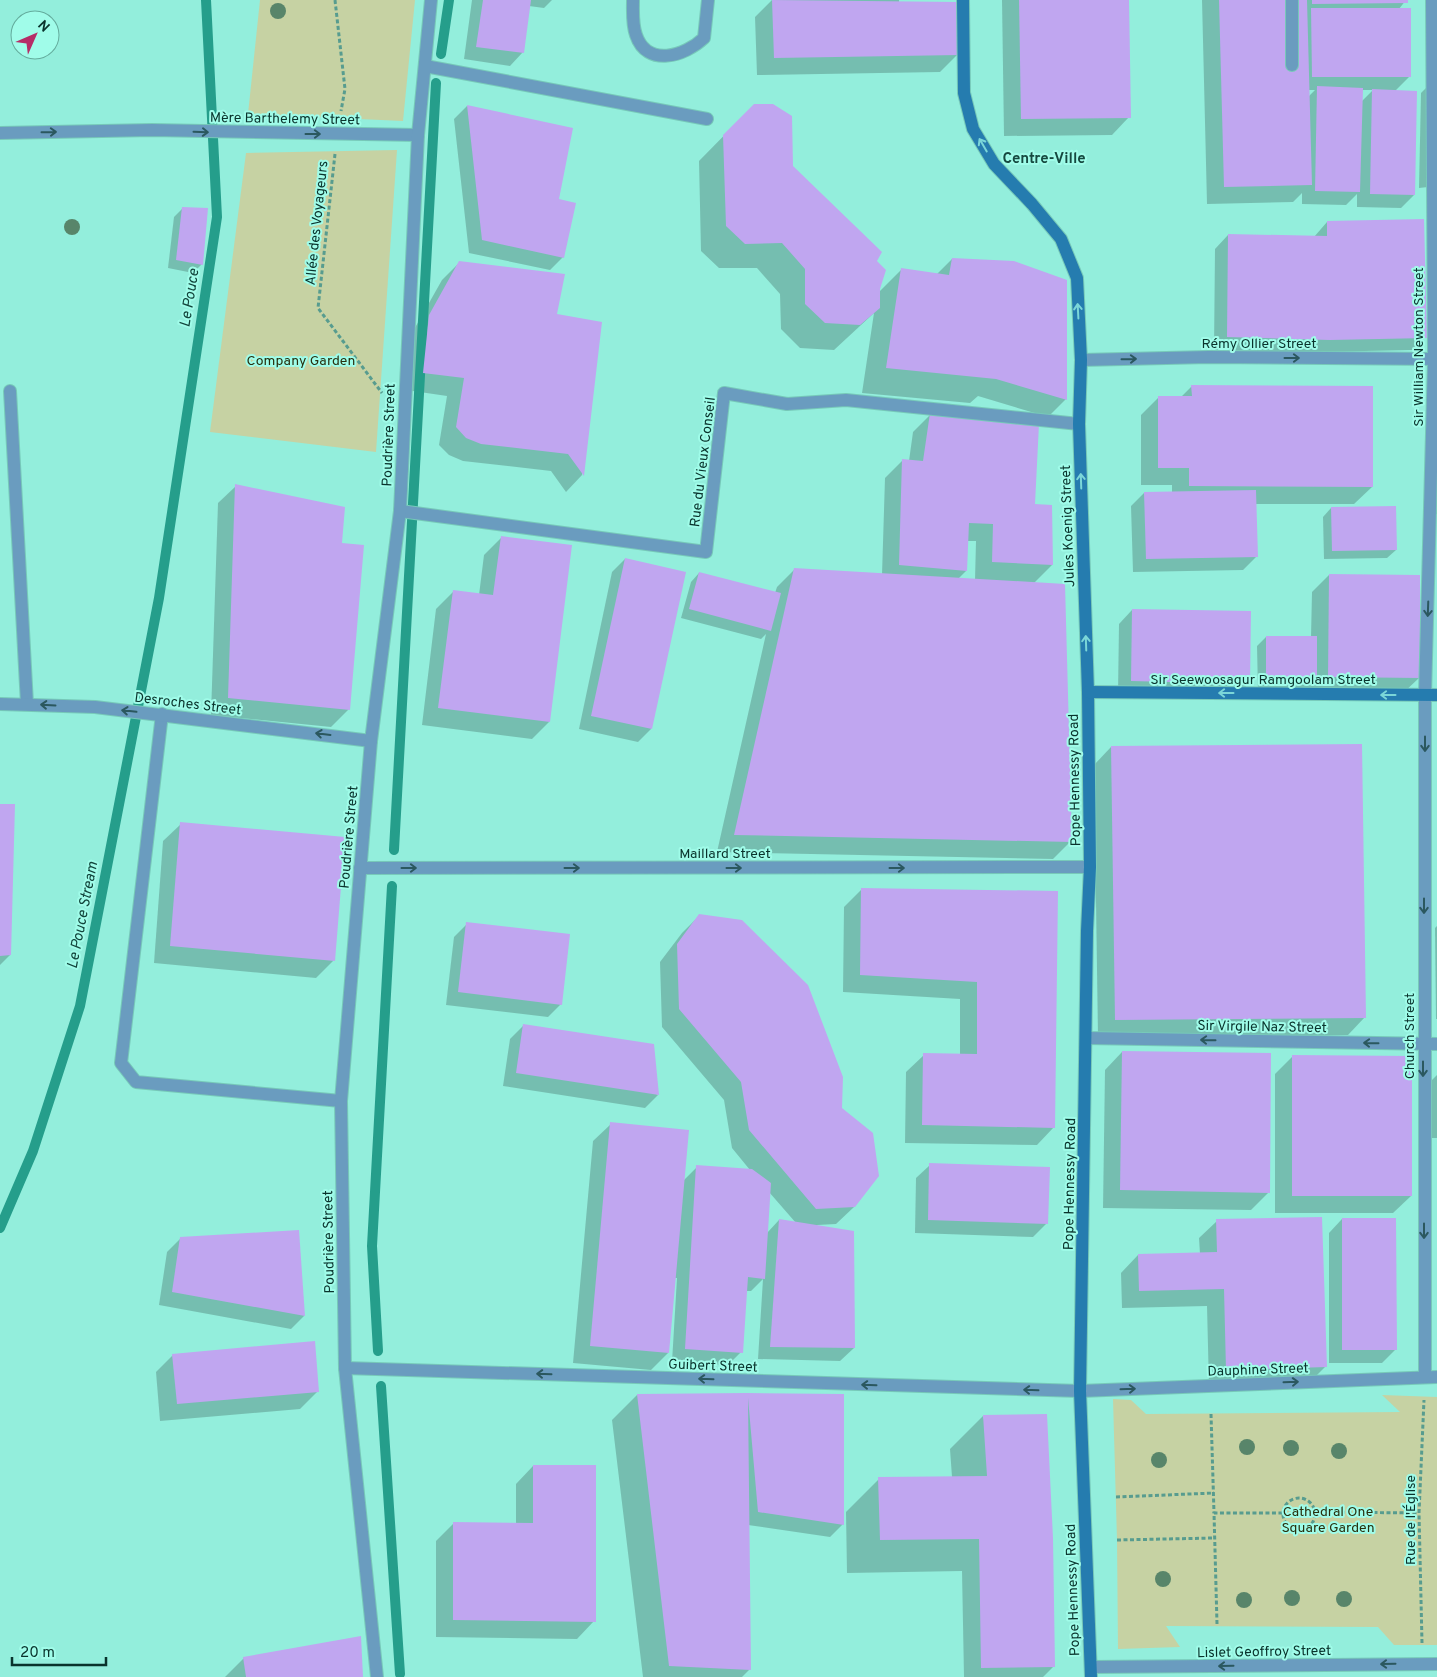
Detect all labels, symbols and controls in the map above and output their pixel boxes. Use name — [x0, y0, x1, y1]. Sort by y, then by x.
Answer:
north arrow — [10, 10, 60, 60]
text: N — [34, 17, 53, 36]
street label: Mère Barthelemy Street — [210, 110, 360, 129]
one-way arrow — [40, 127, 56, 137]
one-way arrow — [192, 127, 208, 137]
one-way arrow — [304, 129, 321, 139]
one-way arrow — [977, 139, 987, 153]
district label: Centre-Ville — [1002, 150, 1086, 169]
street label: Allée des Voyageurs — [302, 160, 332, 286]
water label: Le Pouce — [176, 267, 205, 329]
street label: Sir William Newton Street — [1411, 267, 1428, 427]
one-way arrow — [1074, 303, 1083, 319]
street label: Rémy Ollier Street — [1201, 336, 1317, 353]
park label: Company Garden — [247, 353, 355, 370]
one-way arrow — [1284, 353, 1300, 363]
one-way arrow — [1121, 354, 1137, 364]
street label: Poudrière Street — [379, 383, 400, 487]
street label: Rue du Vieux Conseil — [687, 396, 720, 528]
street label: Jules Koenig Street — [1058, 465, 1079, 587]
one-way arrow — [1076, 473, 1085, 489]
one-way arrow — [1423, 600, 1433, 616]
one-way arrow — [1082, 636, 1091, 652]
street label: Sir Seewoosagur Ramgoolam Street — [1150, 672, 1376, 689]
one-way arrow — [1218, 688, 1234, 698]
street label: Desroches Street — [133, 690, 242, 719]
one-way arrow — [1381, 690, 1397, 700]
one-way arrow — [40, 700, 56, 709]
one-way arrow — [121, 706, 137, 716]
street label: Pope Hennessy Road — [1066, 714, 1085, 846]
one-way arrow — [315, 729, 331, 739]
one-way arrow — [1420, 735, 1430, 751]
street label: Poudrière Street — [337, 785, 362, 889]
street label: Maillard Street — [679, 846, 771, 863]
water label: Le Pouce Stream — [64, 860, 103, 970]
one-way arrow — [400, 863, 417, 873]
one-way arrow — [563, 863, 579, 873]
one-way arrow — [726, 863, 742, 873]
one-way arrow — [888, 863, 904, 873]
one-way arrow — [1419, 898, 1429, 914]
street label: Church Street — [1402, 993, 1419, 1079]
street label: Sir Virgile Naz Street — [1197, 1018, 1327, 1037]
one-way arrow — [1201, 1035, 1217, 1045]
one-way arrow — [1363, 1038, 1380, 1048]
one-way arrow — [1419, 1060, 1428, 1076]
street label: Pope Hennessy Road — [1061, 1118, 1080, 1250]
street label: Poudrière Street — [320, 1190, 339, 1294]
one-way arrow — [1419, 1222, 1429, 1239]
street label: Guibert Street — [668, 1356, 758, 1377]
street label: Dauphine Street — [1207, 1360, 1309, 1381]
one-way arrow — [536, 1369, 552, 1379]
one-way arrow — [698, 1375, 714, 1384]
one-way arrow — [1283, 1378, 1299, 1387]
one-way arrow — [861, 1380, 877, 1389]
one-way arrow — [1023, 1385, 1040, 1395]
one-way arrow — [1120, 1385, 1136, 1394]
street label: Rue de l'Église — [1402, 1475, 1420, 1565]
park label: Cathedral One Square Garden — [1281, 1504, 1375, 1537]
street label: Pope Hennessy Road — [1063, 1523, 1084, 1657]
scale bar — [12, 1634, 106, 1666]
street label: Lislet Geoffroy Street — [1197, 1643, 1331, 1662]
text: 20 m — [20, 1644, 55, 1663]
one-way arrow — [1381, 1659, 1397, 1669]
one-way arrow — [1218, 1661, 1234, 1671]

